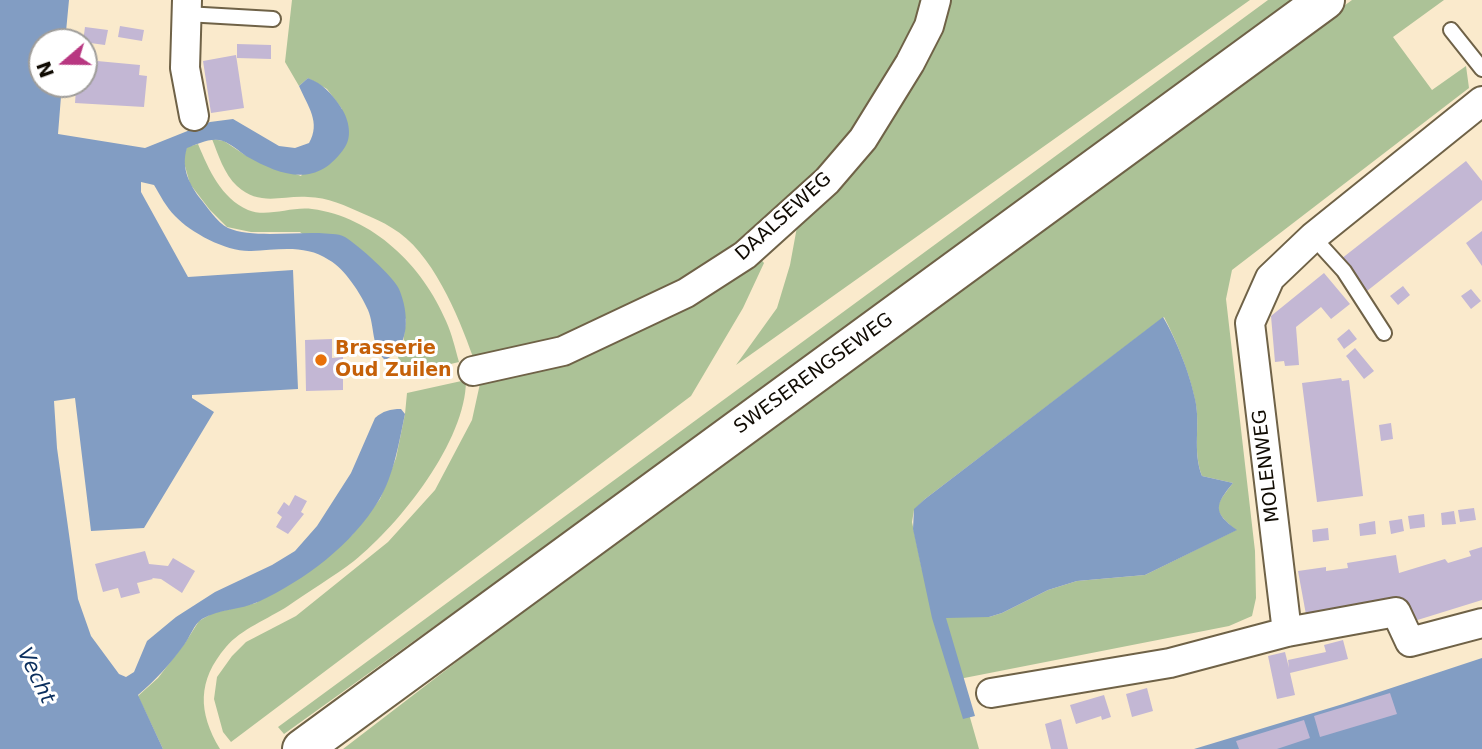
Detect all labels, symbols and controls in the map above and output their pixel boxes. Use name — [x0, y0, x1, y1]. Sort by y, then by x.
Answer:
north arrow — [28, 28, 98, 98]
text: N — [32, 58, 58, 81]
street label: DAALSEWEG — [731, 168, 837, 266]
street label: SWESERENGSEWEG — [730, 309, 898, 439]
place label: Brasserie Oud Zuilen — [335, 338, 452, 382]
marker: Brasserie Oud Zuilen — [313, 352, 329, 368]
street label: MOLENWEG — [1249, 408, 1285, 524]
water label: Vecht — [11, 644, 59, 708]

